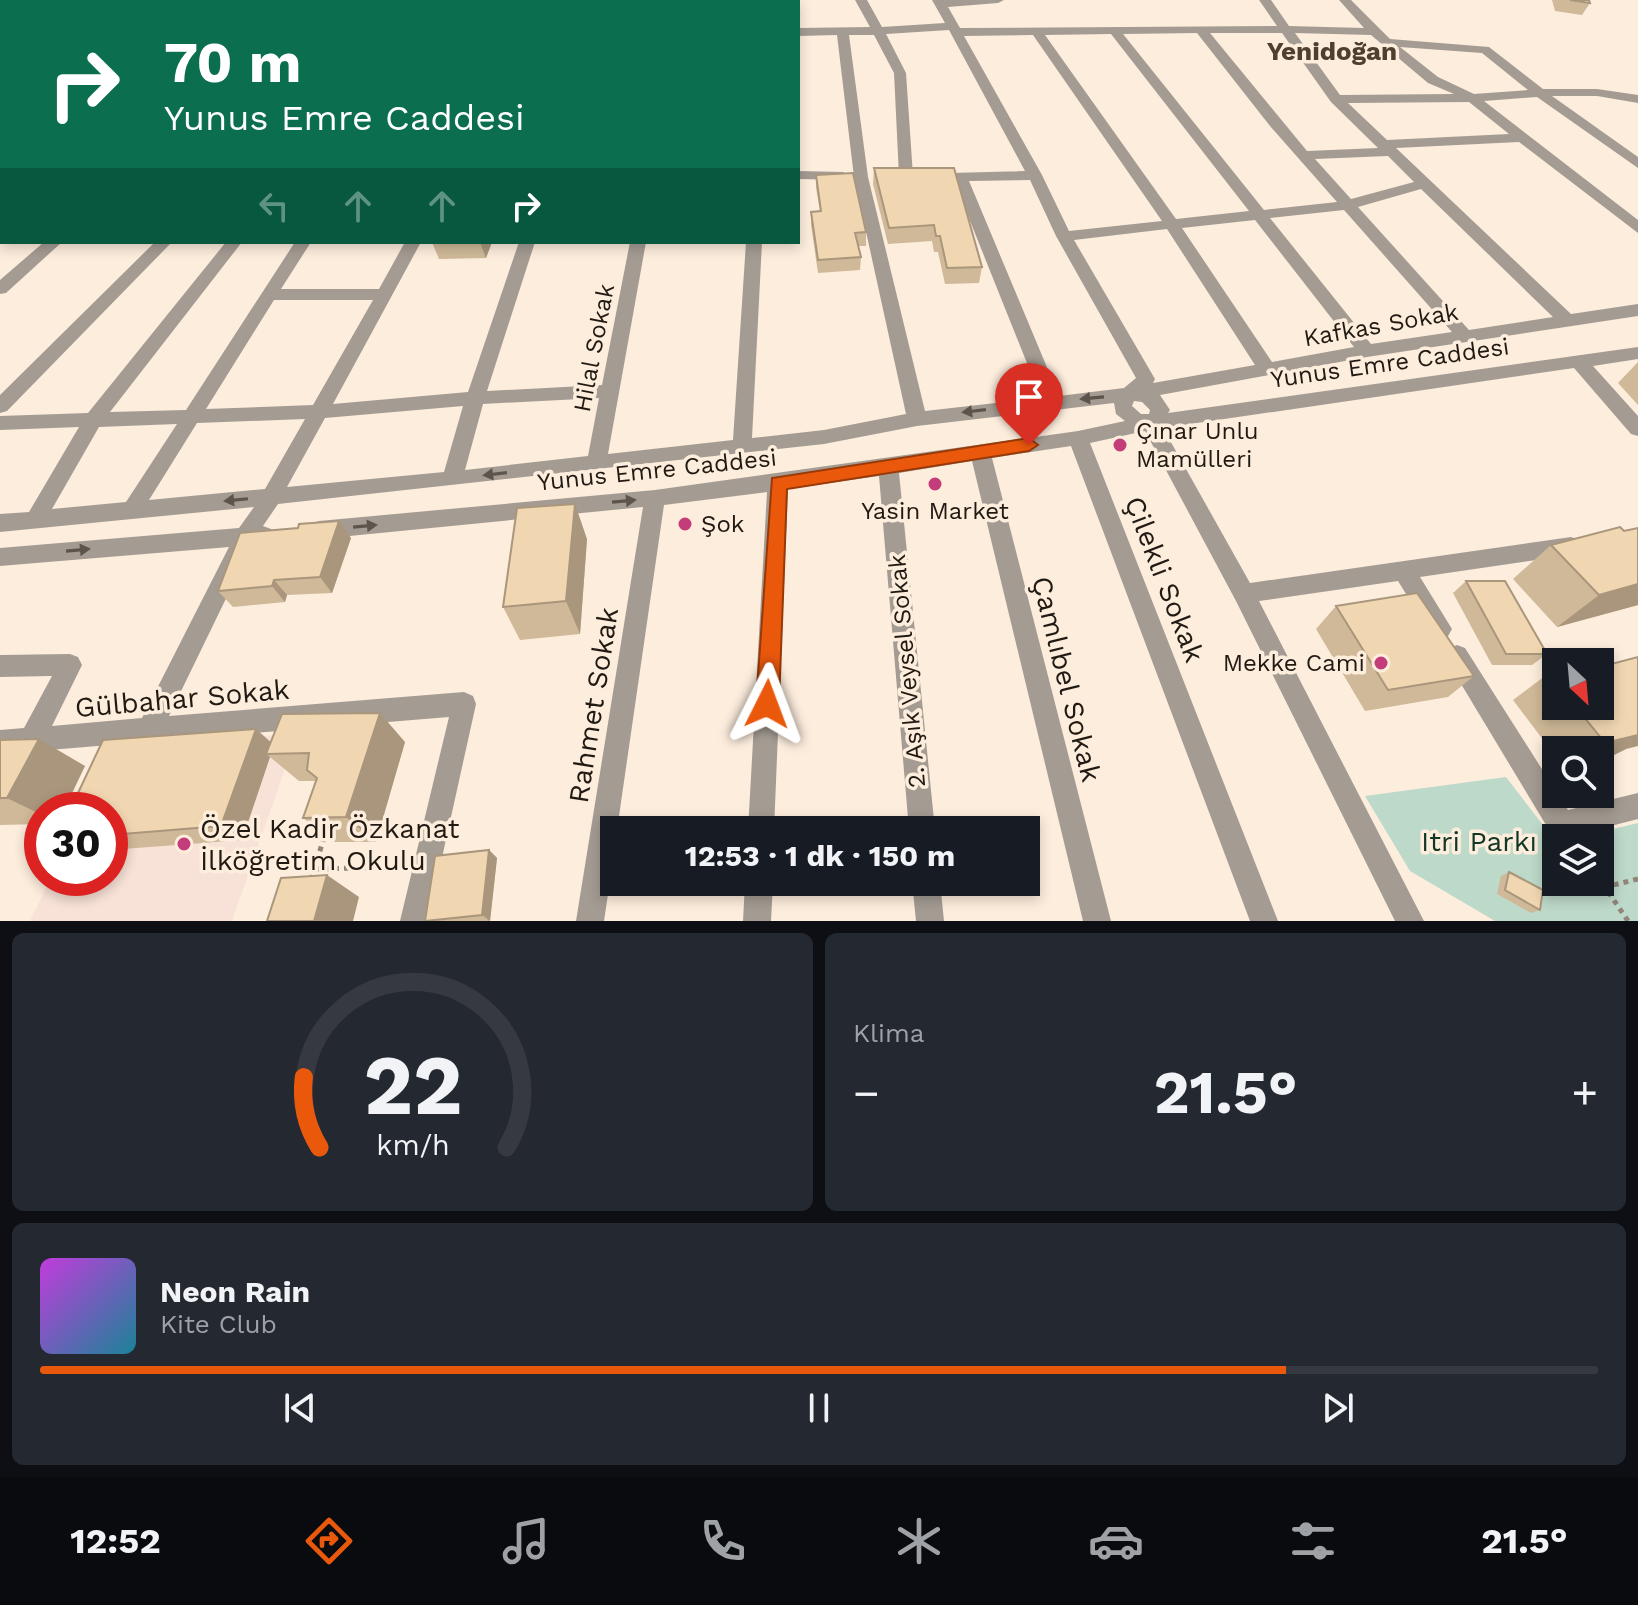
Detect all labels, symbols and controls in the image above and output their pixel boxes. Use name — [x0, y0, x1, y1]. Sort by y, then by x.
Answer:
text: 70 m — [164, 30, 301, 96]
icon: right — [32, 32, 136, 136]
district label: Yenidoğan — [1267, 36, 1397, 66]
text: Yunus Emre Caddesi — [164, 97, 525, 139]
icon: left — [252, 184, 296, 228]
icon: ahead — [336, 184, 380, 228]
icon: ahead — [420, 184, 464, 228]
icon: right — [504, 184, 548, 228]
street label: Hilal Sokak — [568, 281, 620, 414]
street label: Kafkas Sokak — [1302, 298, 1461, 352]
street label: Yunus Emre Caddesi — [1269, 332, 1511, 394]
pin — [995, 363, 1063, 445]
icon: arrive — [1007, 375, 1051, 419]
one-way arrow — [1079, 391, 1104, 404]
one-way arrow — [962, 405, 987, 418]
place label: Çınar Unlu Mamülleri — [1136, 417, 1259, 473]
marker: Çınar Unlu Mamülleri — [1111, 436, 1129, 454]
street label: Yunus Emre Caddesi — [536, 444, 778, 496]
one-way arrow — [482, 468, 507, 481]
marker: Yasin Market — [926, 475, 944, 493]
street label: Çilekli Sokak — [1118, 492, 1211, 667]
one-way arrow — [223, 493, 248, 506]
one-way arrow — [611, 494, 636, 507]
place label: Yasin Market — [861, 497, 1009, 525]
place label: Şok — [701, 510, 745, 538]
marker: Şok — [676, 515, 694, 533]
one-way arrow — [353, 519, 378, 532]
one-way arrow — [66, 544, 91, 557]
street label: 2. Aşık Veysel Sokak — [883, 553, 931, 789]
street label: Çamlıbel Sokak — [1025, 573, 1108, 785]
street label: Rahmet Sokak — [562, 605, 625, 805]
north arrow — [1542, 648, 1614, 720]
map controls — [1542, 648, 1614, 896]
place label: Mekke Cami — [1223, 649, 1365, 677]
marker: Mekke Cami — [1372, 654, 1390, 672]
position arrow — [725, 662, 809, 746]
street label: Gülbahar Sokak — [73, 673, 291, 724]
button: search — [1542, 736, 1614, 808]
speed limit sign: 30 — [24, 792, 128, 896]
place label: Özel Kadir Özkanat İlköğretim Okulu — [200, 812, 460, 877]
button: layers — [1542, 824, 1614, 896]
park label: Itri Parkı — [1421, 825, 1537, 858]
marker: Özel Kadir Özkanat İlköğretim Okulu — [175, 835, 193, 853]
text: 12:53 · 1 dk · 150 m — [685, 838, 955, 873]
text: Klima — [853, 1018, 924, 1048]
text: 22 — [363, 1037, 462, 1134]
text: 21.5° — [1154, 1057, 1297, 1128]
text: − — [853, 1067, 880, 1119]
text: + — [1571, 1067, 1598, 1119]
text: km/h — [376, 1128, 449, 1162]
text: Neon Rain — [160, 1274, 310, 1309]
text: Kite Club — [160, 1309, 277, 1339]
icon: previous — [278, 1386, 322, 1430]
icon: pause — [797, 1386, 841, 1430]
icon: next — [1316, 1386, 1360, 1430]
icon: directions — [301, 1513, 357, 1569]
icon: music — [498, 1513, 554, 1569]
icon: phone — [695, 1513, 751, 1569]
icon: climate — [891, 1513, 947, 1569]
icon: car — [1088, 1513, 1144, 1569]
icon: filters — [1285, 1513, 1341, 1569]
text: 12:52 — [70, 1520, 161, 1562]
text: 21.5° — [1481, 1520, 1568, 1562]

